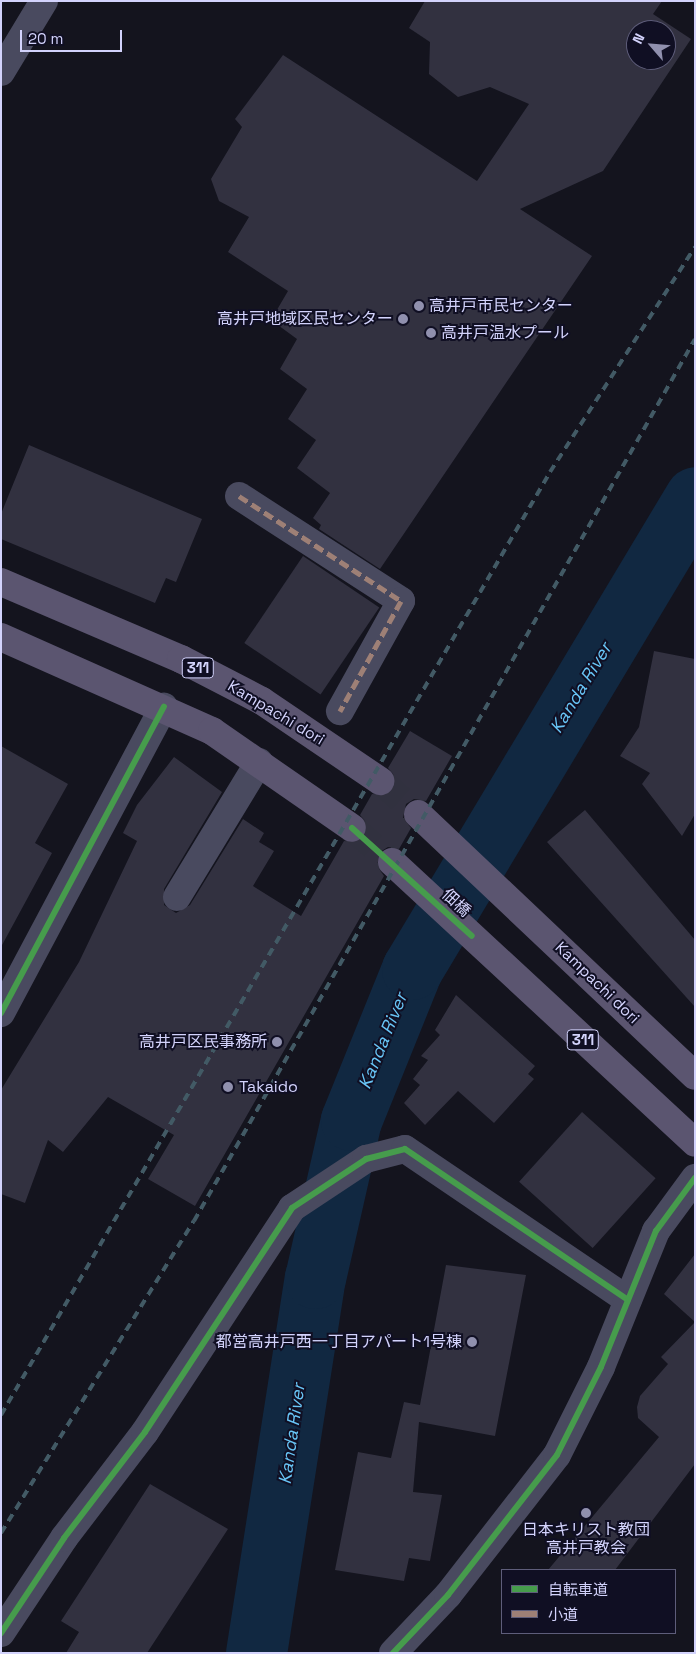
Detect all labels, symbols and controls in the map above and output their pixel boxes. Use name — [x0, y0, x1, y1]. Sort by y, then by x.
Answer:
scale bar — [22, 20, 125, 52]
north arrow — [626, 20, 676, 70]
text: 20 m — [28, 29, 63, 48]
text: N — [628, 30, 649, 47]
place label: 高井戸市民センター — [429, 296, 573, 316]
marker: 高井戸市民センター — [413, 300, 425, 312]
place label: 高井戸地域区民センター — [217, 309, 393, 329]
marker: 高井戸地域区民センター — [397, 313, 409, 325]
place label: 高井戸温水プール — [441, 323, 569, 343]
marker: 高井戸温水プール — [425, 327, 437, 339]
water label: Kanda River — [546, 639, 616, 737]
road number: 311 — [182, 656, 214, 680]
street label: Kampachi dori — [224, 677, 328, 749]
street label: 佃橋 — [438, 885, 474, 921]
street label: Kampachi dori — [551, 938, 643, 1028]
water label: Kanda River — [354, 990, 412, 1092]
road number: 311 — [567, 1028, 599, 1052]
place label: 高井戸区民事務所 — [139, 1032, 267, 1052]
marker: 高井戸区民事務所 — [271, 1036, 283, 1048]
place label: Takaido — [239, 1077, 298, 1097]
marker: Takaido — [221, 1080, 235, 1094]
place label: 都営高井戸西一丁目アパート1号棟 — [215, 1332, 462, 1352]
marker: 都営高井戸西一丁目アパート1号棟 — [466, 1336, 478, 1348]
water label: Kanda River — [274, 1382, 310, 1486]
marker: 日本キリスト教団 高井戸教会 — [580, 1507, 592, 1519]
place label: 日本キリスト教団 高井戸教会 — [522, 1520, 650, 1558]
legend — [501, 1569, 676, 1634]
text: 自転車道 — [548, 1580, 608, 1599]
text: 小道 — [548, 1605, 578, 1624]

